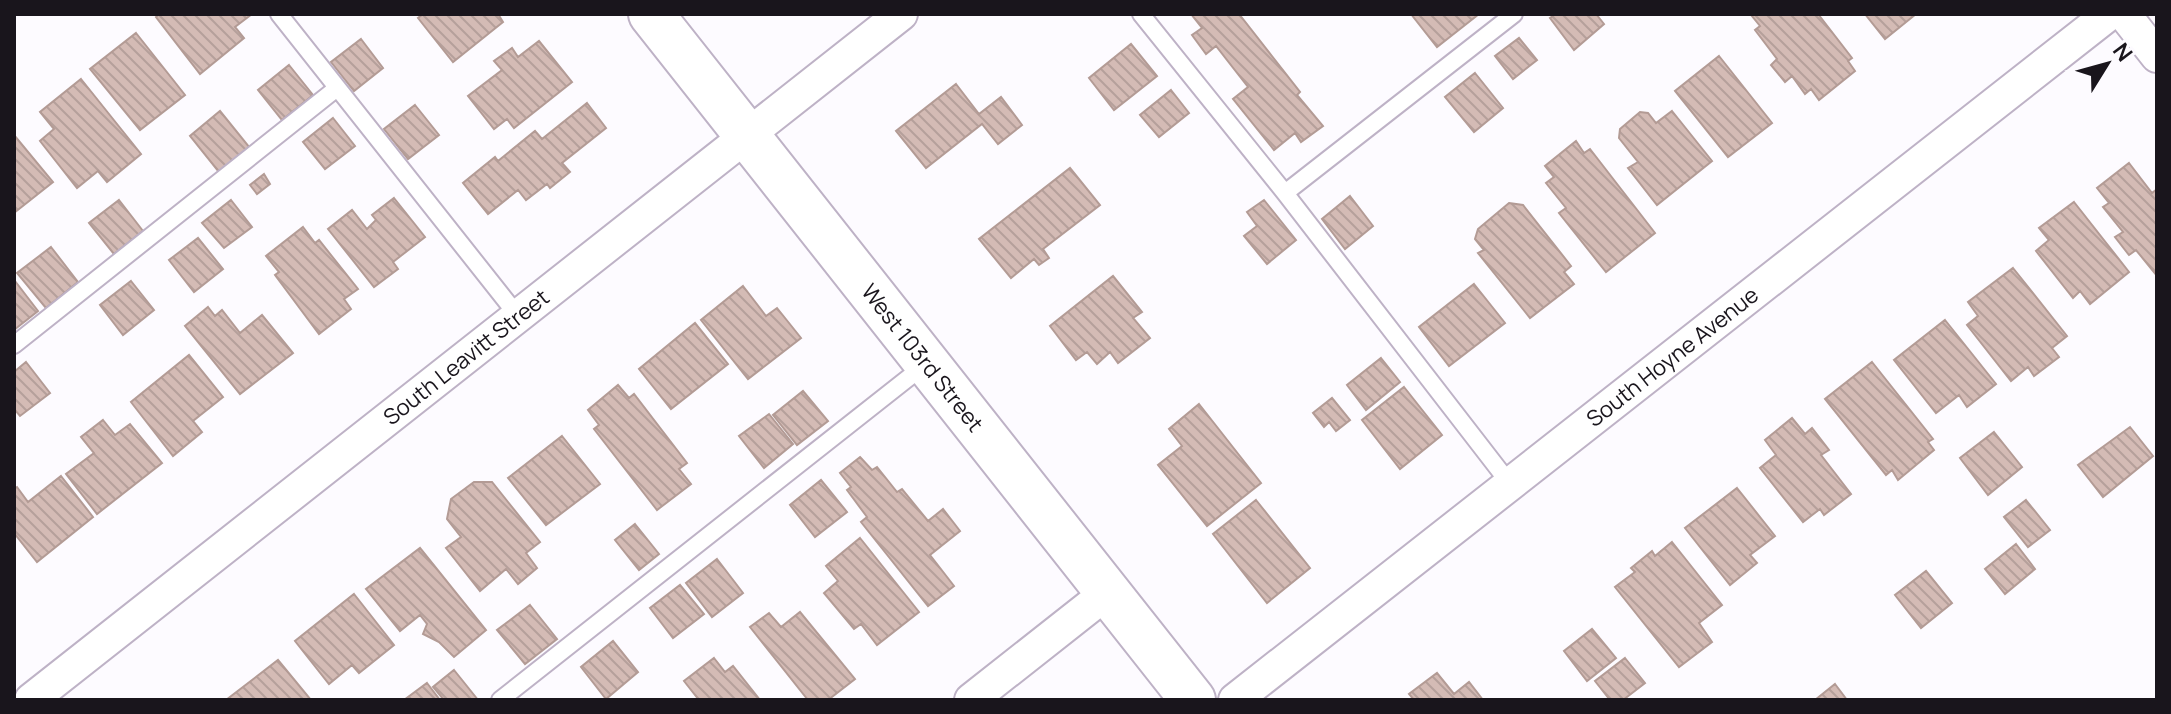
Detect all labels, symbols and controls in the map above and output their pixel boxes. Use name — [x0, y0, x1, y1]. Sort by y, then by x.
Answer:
north arrow — [2067, 24, 2147, 104]
text: N — [2106, 37, 2140, 67]
street label: West 103rd Street — [855, 277, 990, 438]
street label: South Hoyne Avenue — [1580, 280, 1765, 434]
street label: South Leavitt Street — [377, 282, 555, 432]

